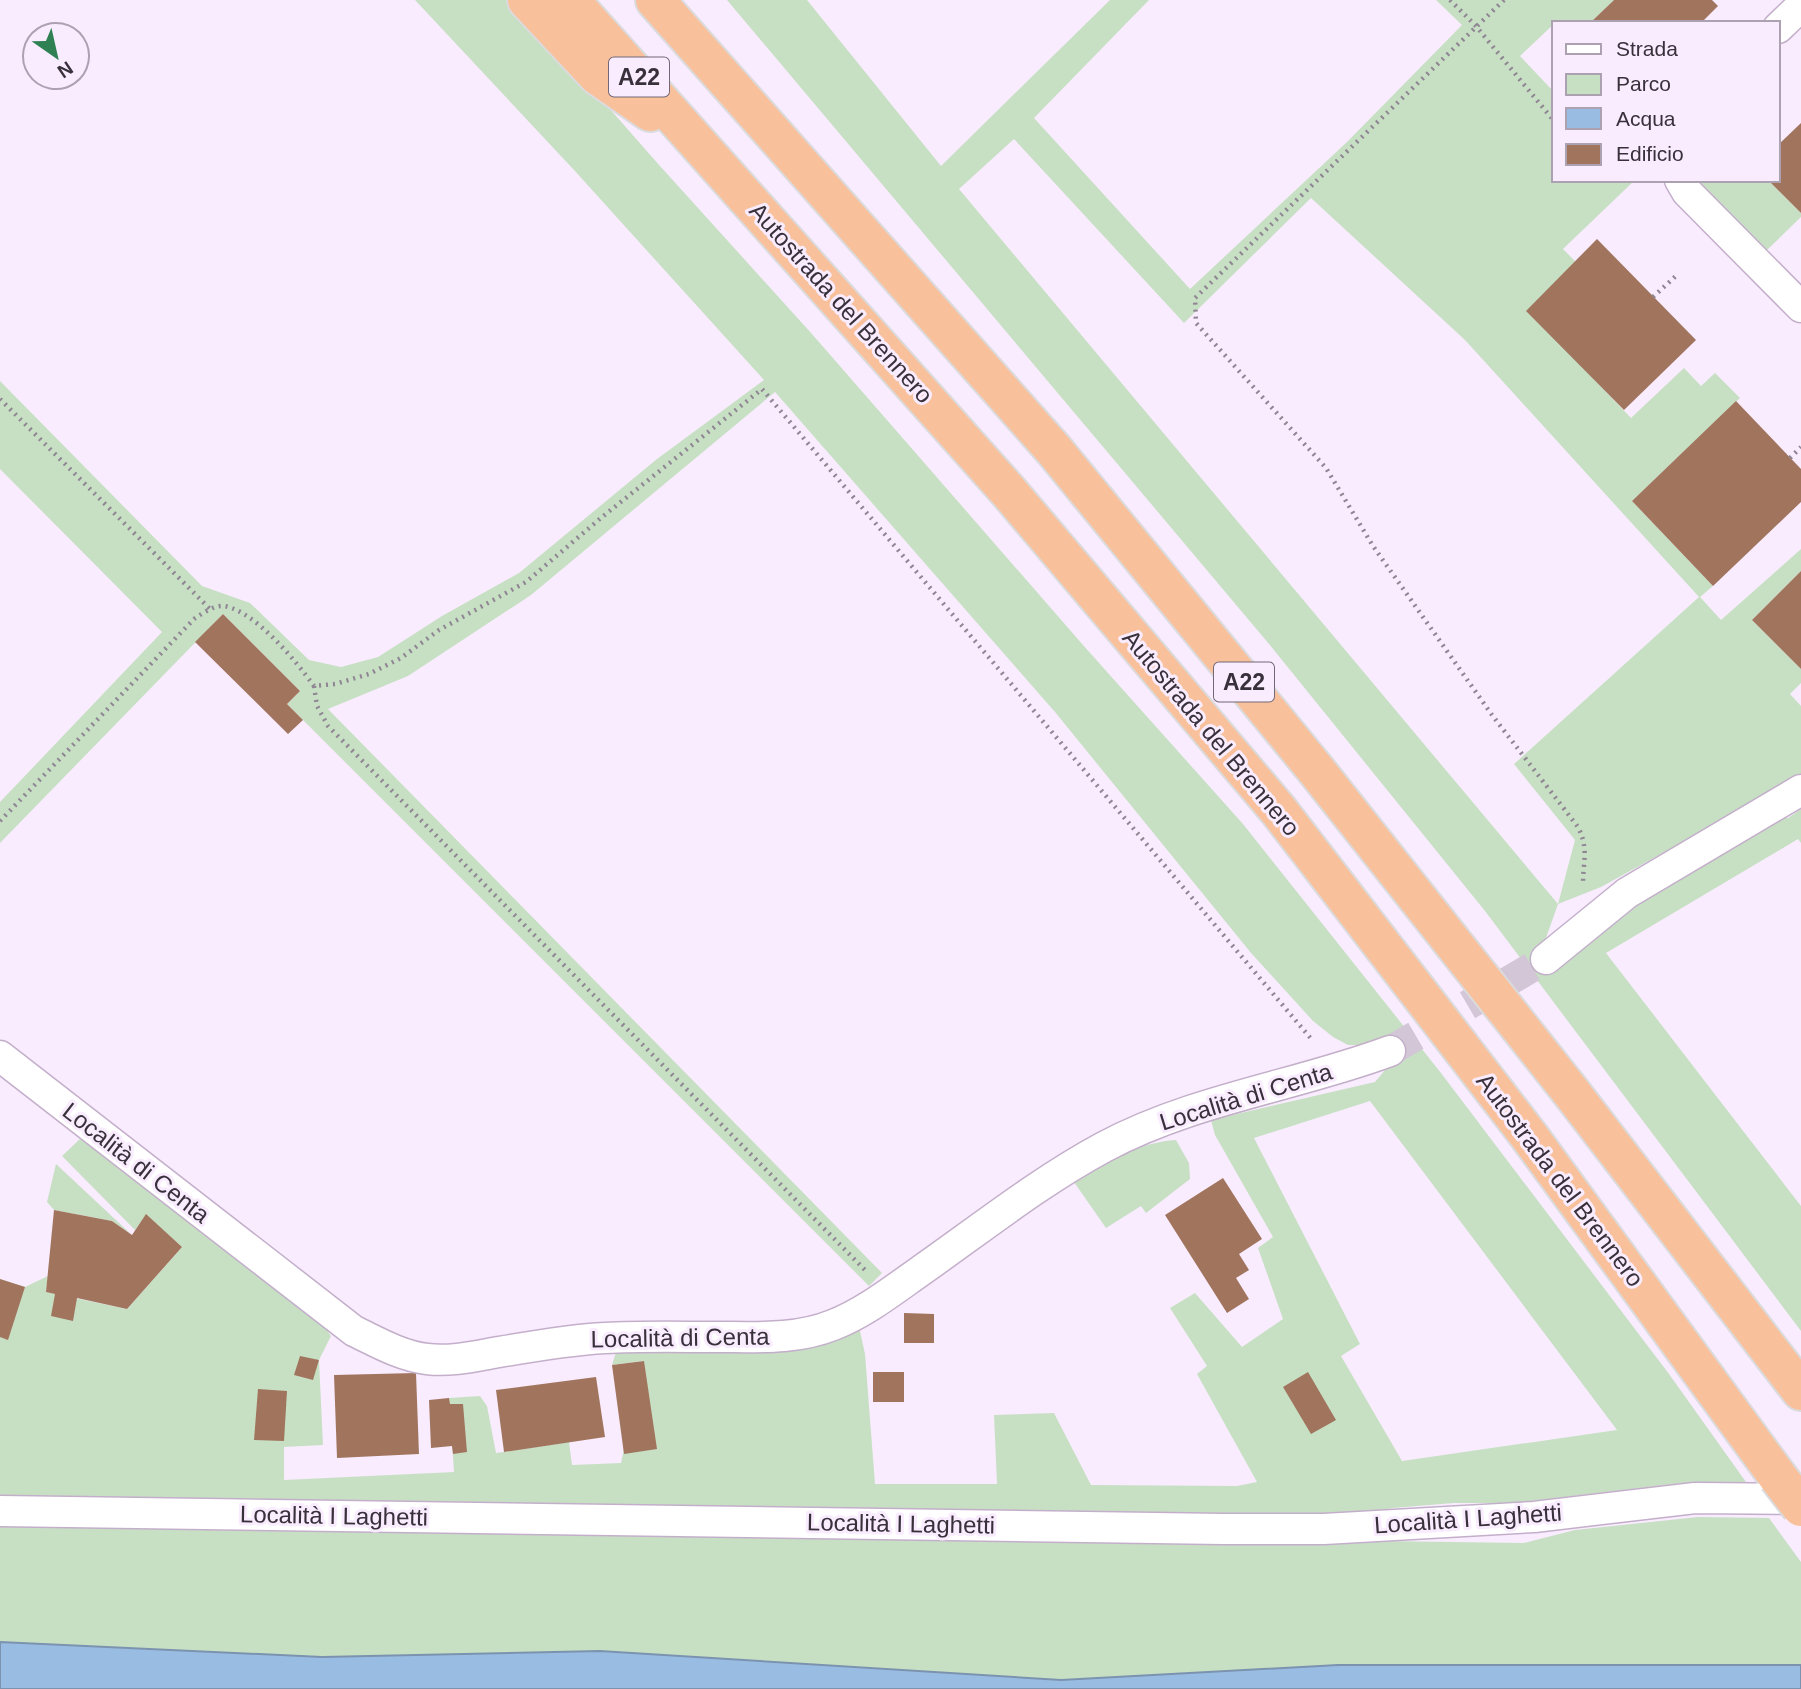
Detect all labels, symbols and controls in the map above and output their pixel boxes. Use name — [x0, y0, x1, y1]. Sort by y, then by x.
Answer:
north arrow — [21, 21, 91, 91]
legend — [1552, 21, 1780, 182]
text: Strada — [1616, 37, 1678, 60]
text: N — [54, 57, 77, 82]
road number: A22 — [609, 58, 669, 96]
text: Parco — [1616, 72, 1671, 95]
text: Acqua — [1616, 107, 1676, 130]
text: Edificio — [1616, 142, 1684, 165]
street label: Autostrada del Brennero — [744, 197, 938, 408]
street label: Autostrada del Brennero — [1117, 624, 1305, 841]
road number: A22 — [1214, 662, 1274, 702]
street label: Località di Centa — [1156, 1057, 1336, 1136]
street label: Autostrada del Brennero — [1471, 1068, 1649, 1292]
street label: Località di Centa — [58, 1097, 216, 1229]
street label: Località di Centa — [590, 1322, 770, 1353]
street label: Località I Laghetti — [1373, 1498, 1563, 1539]
street label: Località I Laghetti — [240, 1500, 428, 1531]
street label: Località I Laghetti — [807, 1508, 995, 1539]

